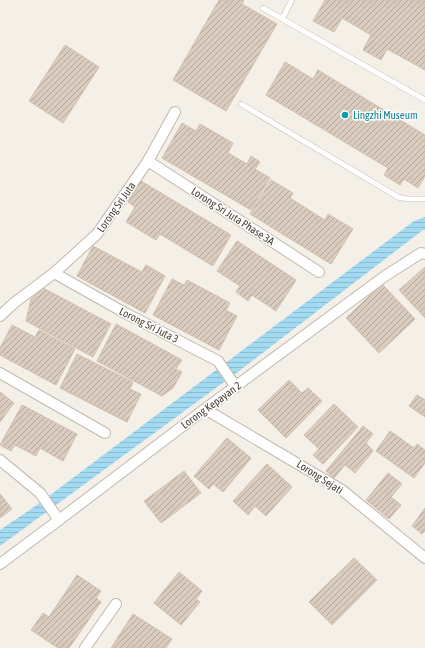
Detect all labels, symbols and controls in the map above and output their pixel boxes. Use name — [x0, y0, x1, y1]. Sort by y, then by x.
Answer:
place label: Lingzhi Museum — [353, 109, 418, 121]
marker: Lingzhi Museum — [340, 110, 350, 120]
street label: Lorong Sri Juta — [94, 180, 138, 234]
street label: Lorong Sri Juta Phase 3A — [189, 185, 277, 248]
street label: Lorong Sri Juta 3 — [117, 305, 181, 345]
street label: Lorong Kepayan 2 — [179, 379, 243, 431]
street label: Lorong Sejati — [295, 458, 345, 496]

